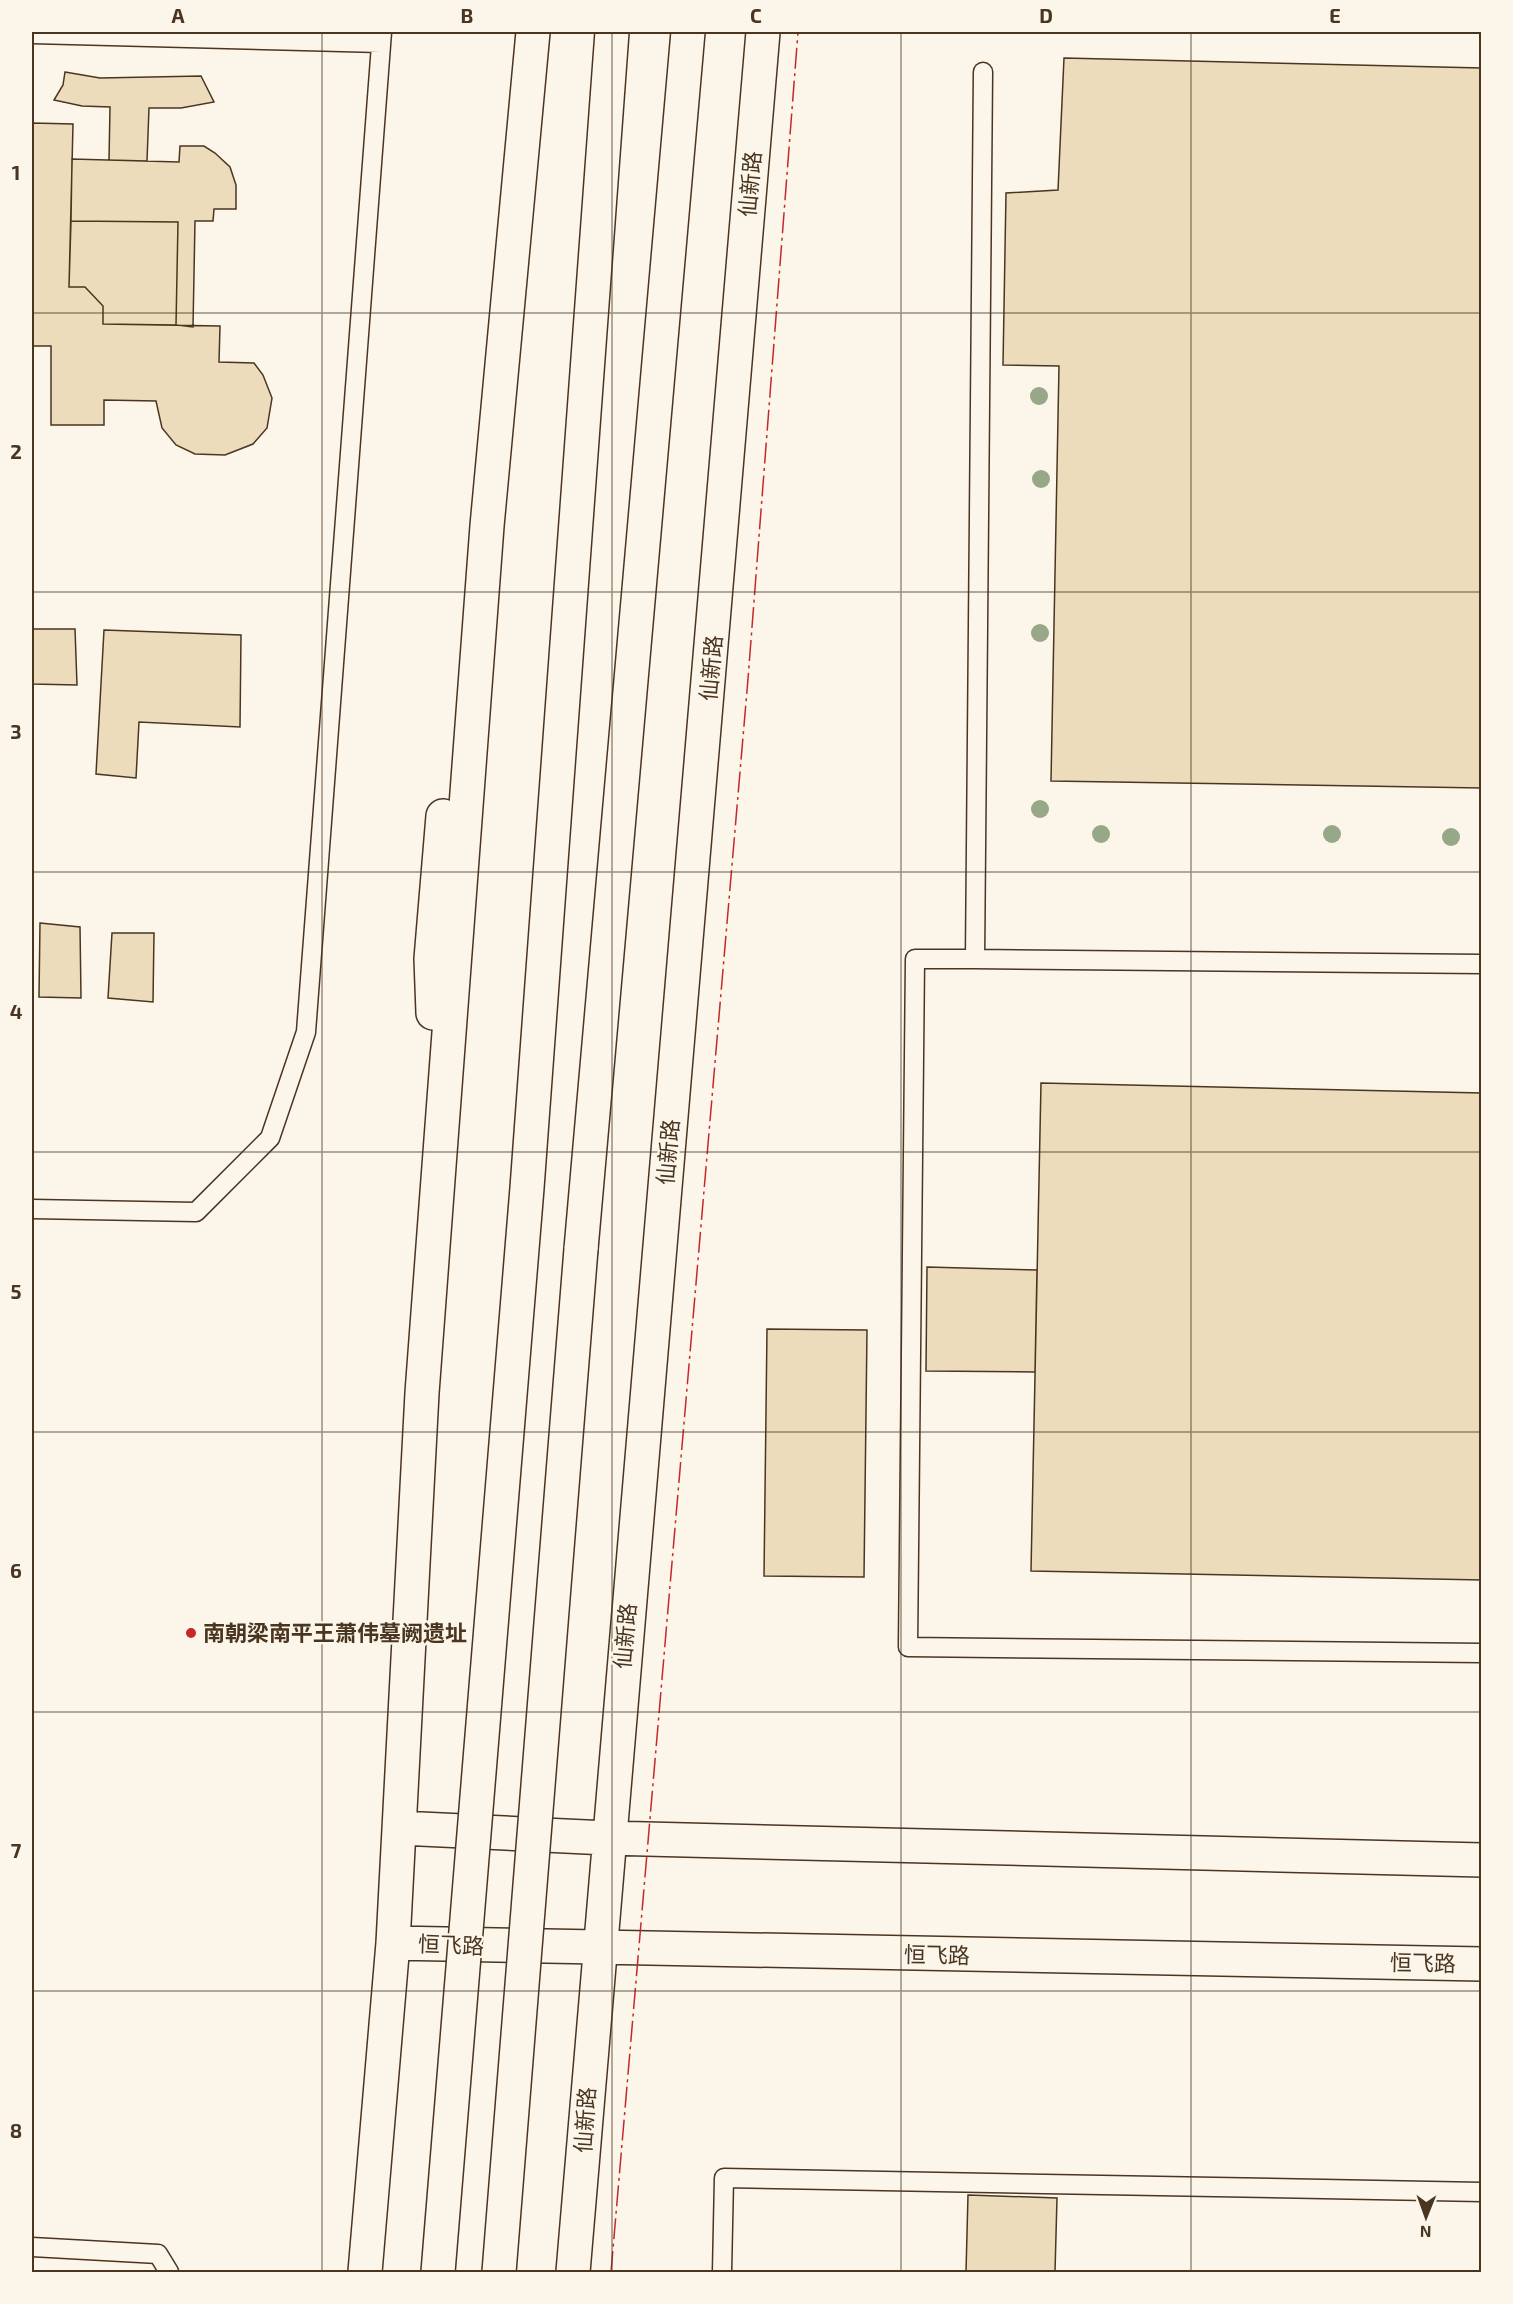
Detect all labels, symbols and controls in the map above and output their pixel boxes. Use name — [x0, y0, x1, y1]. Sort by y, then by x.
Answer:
text: A — [171, 3, 185, 27]
text: B — [461, 3, 473, 27]
text: C — [750, 3, 762, 27]
text: D — [1039, 3, 1053, 27]
text: E — [1329, 3, 1341, 27]
street label: 仙新路 — [733, 150, 765, 218]
text: 1 — [12, 160, 20, 184]
text: 2 — [10, 439, 22, 463]
street label: 仙新路 — [694, 634, 726, 702]
text: 3 — [10, 719, 22, 743]
text: 4 — [10, 999, 23, 1023]
street label: 仙新路 — [651, 1118, 683, 1186]
text: 5 — [10, 1279, 22, 1303]
text: 6 — [10, 1558, 22, 1582]
street label: 仙新路 — [608, 1602, 640, 1670]
place label: 南朝梁南平王萧伟墓阙遗址 — [203, 1619, 467, 1645]
marker: 南朝梁南平王萧伟墓阙遗址 — [184, 1626, 198, 1640]
text: 7 — [11, 1838, 22, 1862]
street label: 恒飞路 — [418, 1930, 484, 1958]
street label: 恒飞路 — [904, 1940, 970, 1968]
street label: 恒飞路 — [1390, 1948, 1456, 1976]
street label: 仙新路 — [569, 2086, 599, 2154]
text: 8 — [10, 2118, 22, 2142]
north arrow — [1396, 2187, 1456, 2247]
text: N — [1420, 2223, 1432, 2242]

